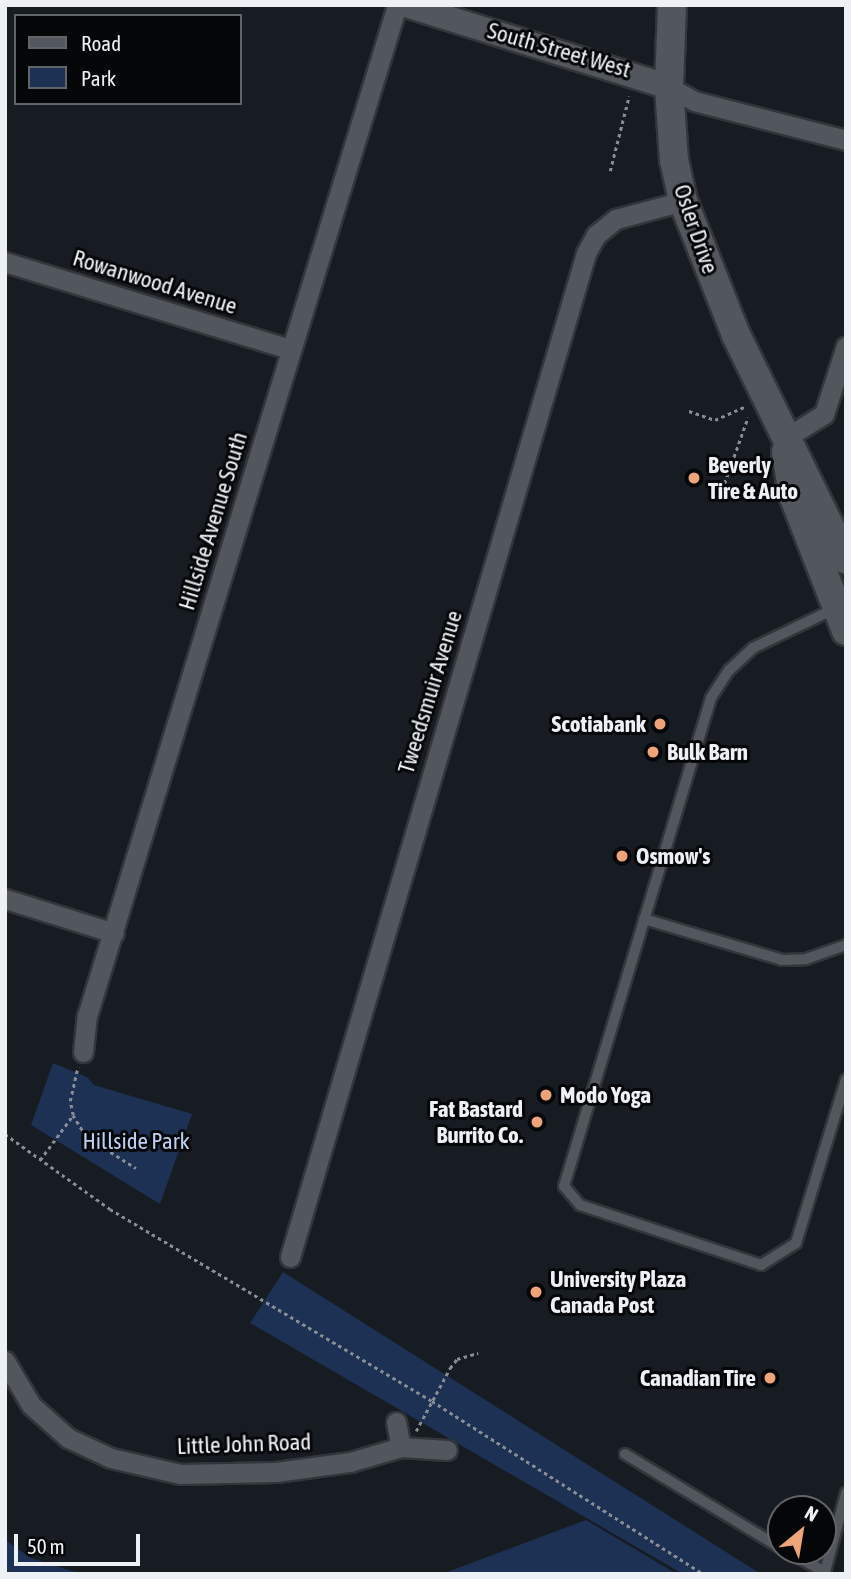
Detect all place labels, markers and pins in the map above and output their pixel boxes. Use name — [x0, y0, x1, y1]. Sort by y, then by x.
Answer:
place label: Beverly Tire & Auto — [708, 451, 798, 505]
marker: Beverly Tire & Auto — [686, 470, 702, 486]
place label: Scotiabank — [552, 710, 646, 738]
marker: Scotiabank — [652, 716, 668, 732]
place label: Bulk Barn — [667, 738, 748, 766]
marker: Bulk Barn — [645, 744, 661, 760]
place label: Osmow's — [636, 842, 710, 870]
marker: Osmow's — [614, 848, 630, 864]
place label: Modo Yoga — [560, 1081, 651, 1109]
marker: Modo Yoga — [538, 1087, 554, 1103]
place label: Fat Bastard Burrito Co. — [429, 1095, 523, 1149]
marker: Fat Bastard Burrito Co. — [529, 1114, 545, 1130]
place label: University Plaza Canada Post — [550, 1265, 686, 1319]
marker: University Plaza Canada Post — [528, 1284, 544, 1300]
place label: Canadian Tire — [640, 1364, 756, 1392]
marker: Canadian Tire — [762, 1370, 778, 1386]

